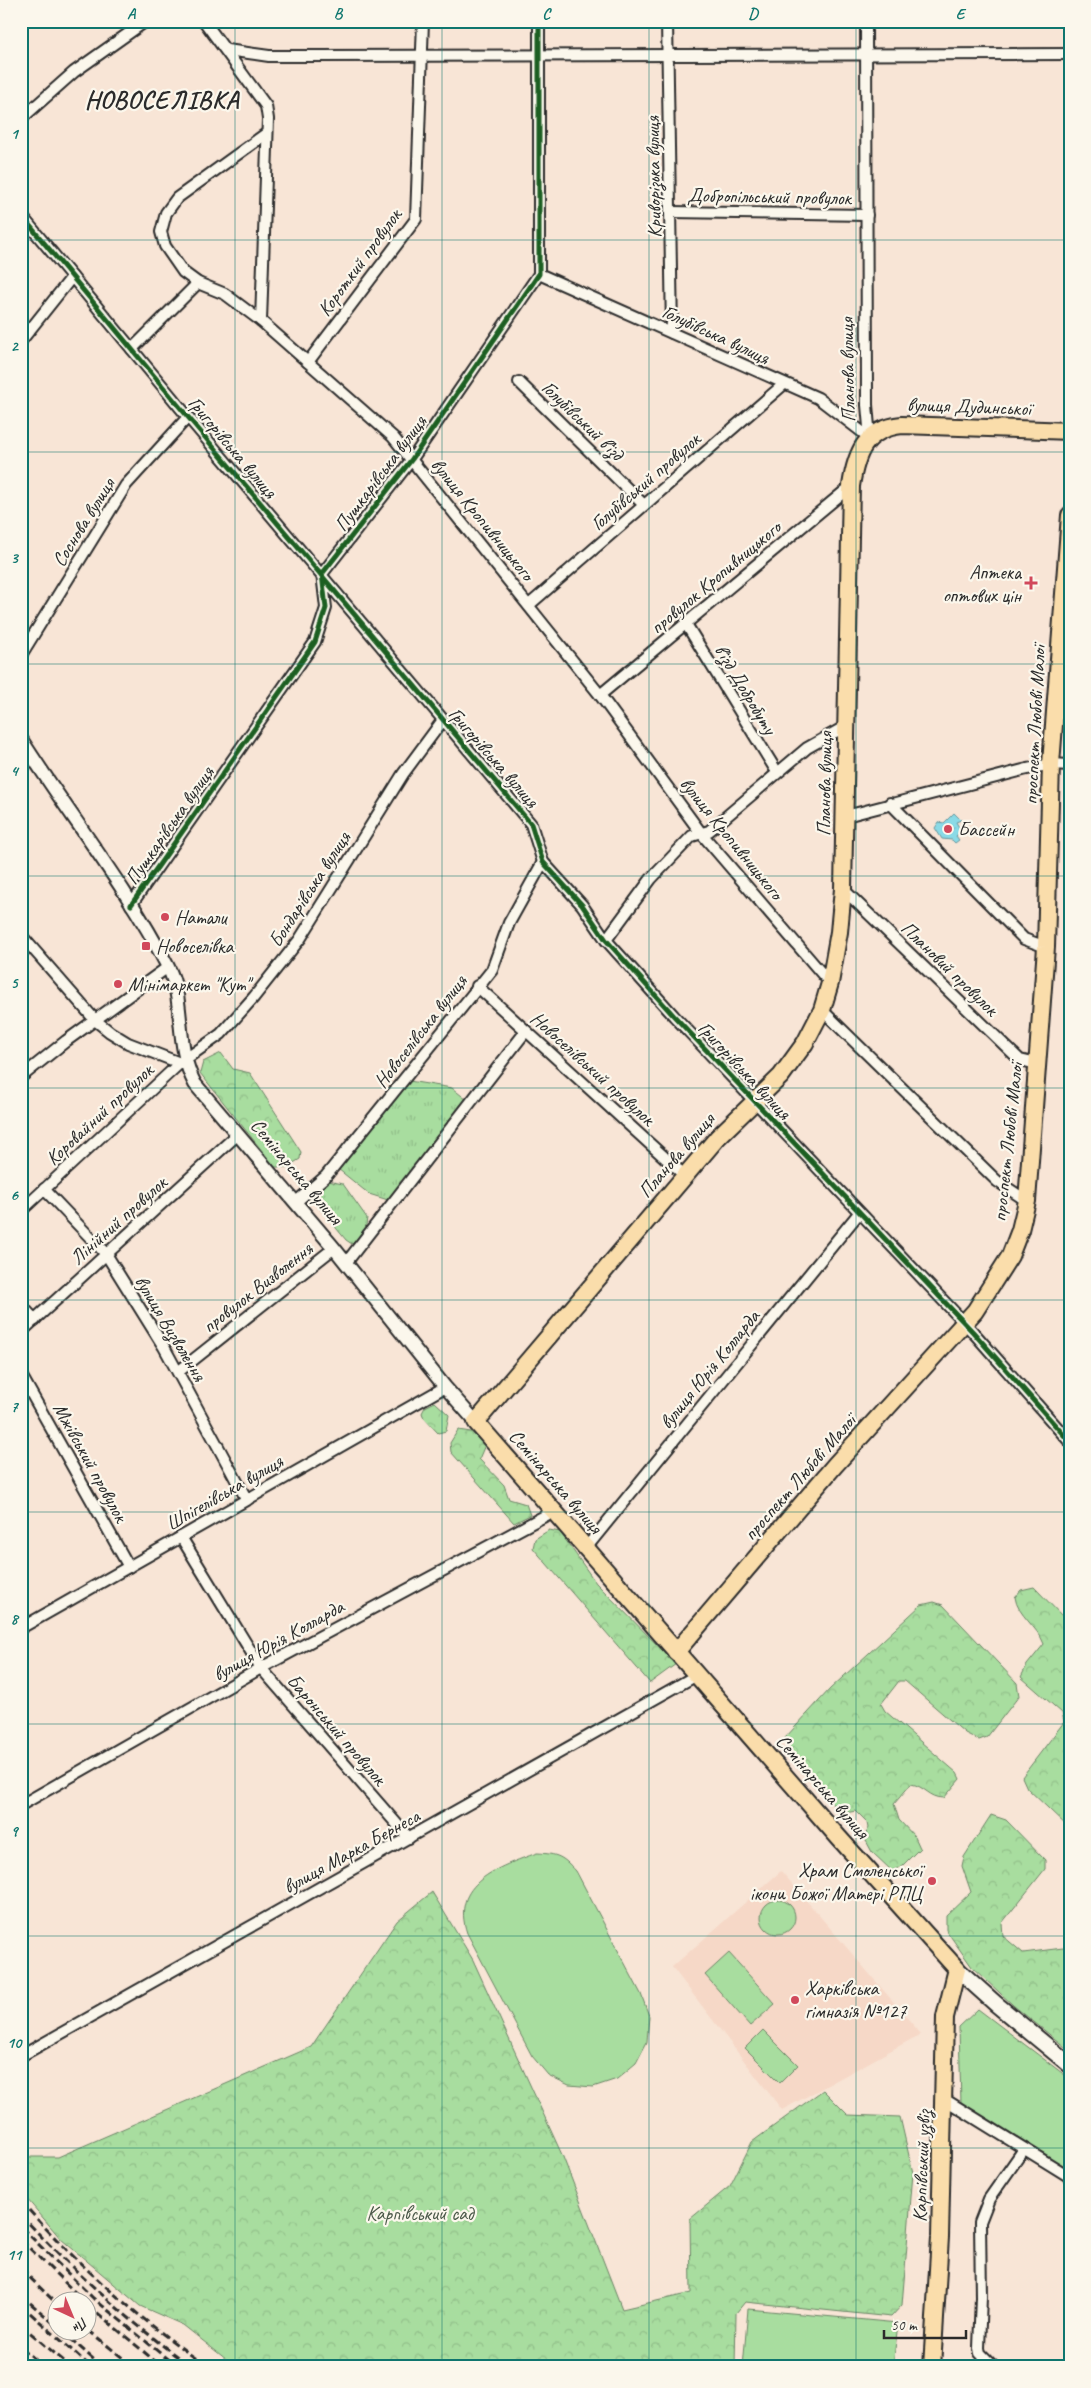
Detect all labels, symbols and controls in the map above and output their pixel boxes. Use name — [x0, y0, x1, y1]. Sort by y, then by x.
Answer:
text: A — [127, 4, 137, 24]
text: B — [334, 4, 344, 24]
text: C — [542, 4, 552, 24]
text: D — [748, 4, 759, 24]
text: E — [956, 4, 967, 24]
district label: НОВОСЕЛІВКА — [85, 84, 241, 116]
street label: Криворізька вулиця — [640, 115, 668, 238]
text: 1 — [10, 124, 19, 144]
street label: Добропільський провулок — [687, 183, 853, 210]
street label: Короткий провулок — [312, 202, 408, 321]
street label: Голубівська вулиця — [658, 299, 774, 370]
street label: Планова вулиця — [834, 315, 861, 422]
text: 2 — [10, 336, 19, 356]
street label: Голубівський в’їзд — [536, 375, 630, 468]
street label: Григорівська вулиця — [183, 391, 283, 504]
street label: вулиця Дудинської — [907, 392, 1036, 421]
street label: Пушкарівська вулиця — [329, 410, 433, 536]
street label: Голубівський провулок — [585, 426, 707, 536]
street label: вулиця Кропивницького — [425, 453, 541, 587]
street label: Соснова вулиця — [46, 471, 122, 571]
street label: провулок Кропивницького — [645, 514, 788, 640]
text: 3 — [10, 548, 19, 568]
place label: Аптека оптових цін — [943, 560, 1023, 608]
marker: Аптека оптових цін — [1025, 577, 1037, 589]
street label: в'їзд Добробуту — [708, 640, 783, 741]
street label: проспект Любові Малої — [1018, 640, 1051, 805]
street label: Григорівська вулиця — [443, 702, 545, 814]
street label: Планова вулиця — [811, 729, 838, 836]
text: 4 — [10, 761, 19, 781]
street label: Пушкарівська вулиця — [119, 761, 220, 889]
street label: вулиця Кропивницького — [674, 772, 790, 906]
place label: Бассейн — [958, 817, 1016, 842]
marker: Бассейн — [942, 823, 954, 835]
street label: Бондарівська вулиця — [263, 826, 357, 952]
place label: Натали — [175, 905, 228, 930]
marker: Натали — [159, 911, 171, 923]
street label: Плановий провулок — [896, 916, 1005, 1022]
place label: Новоселівка — [156, 934, 234, 959]
marker: Новоселівка — [140, 940, 152, 952]
street label: Новоселівська вулиця — [368, 969, 473, 1093]
place label: Мінімаркет "Кут" — [128, 972, 254, 997]
text: 5 — [11, 973, 20, 993]
marker: Мінімаркет "Кут" — [112, 978, 124, 990]
street label: Новоселівський провулок — [525, 1006, 661, 1132]
street label: Григорівська вулиця — [693, 1016, 797, 1125]
street label: Коровайний провулок — [40, 1057, 160, 1171]
street label: проспект Любові Малої — [987, 1057, 1029, 1223]
street label: Планова вулиця — [633, 1106, 721, 1203]
street label: Семінарська вулиця — [245, 1113, 349, 1231]
street label: Лінійний провулок — [65, 1169, 173, 1270]
text: 6 — [10, 1185, 19, 1205]
street label: провулок Визволення — [197, 1236, 318, 1338]
street label: вулиця Визволення — [128, 1271, 212, 1387]
street label: вулиця Юрія Колларда — [654, 1304, 766, 1434]
text: 7 — [10, 1397, 19, 1417]
street label: Мжівський провулок — [47, 1398, 134, 1528]
street label: проспект Любові Малої — [738, 1406, 864, 1546]
street label: Семінарська вулиця — [503, 1424, 609, 1540]
street label: Шпігелівська вулиця — [161, 1448, 288, 1536]
street label: вулиця Юрія Колларда — [208, 1593, 349, 1687]
text: 8 — [10, 1609, 19, 1629]
street label: Баронський провулок — [281, 1668, 393, 1792]
street label: Семінарська вулиця — [770, 1729, 876, 1845]
street label: вулиця Марка Бернеса — [279, 1803, 426, 1899]
text: 9 — [10, 1821, 19, 1841]
place label: Храм Смоленської ікони Божої Матері РПЦ — [750, 1858, 926, 1906]
marker: Храм Смоленської ікони Божої Матері РПЦ — [926, 1875, 938, 1887]
place label: Харківська гімназія №127 — [805, 1976, 907, 2024]
marker: Харківська гімназія №127 — [789, 1994, 801, 2006]
text: 10 — [7, 2033, 23, 2053]
street label: Карпівський узвіз — [907, 2108, 937, 2222]
park label: Карпівський сад — [367, 2201, 475, 2226]
text: 11 — [7, 2245, 23, 2265]
north arrow — [48, 2290, 98, 2340]
scale bar — [884, 2308, 966, 2340]
text: Пн — [69, 2314, 92, 2337]
text: 50 m — [891, 2316, 918, 2335]

